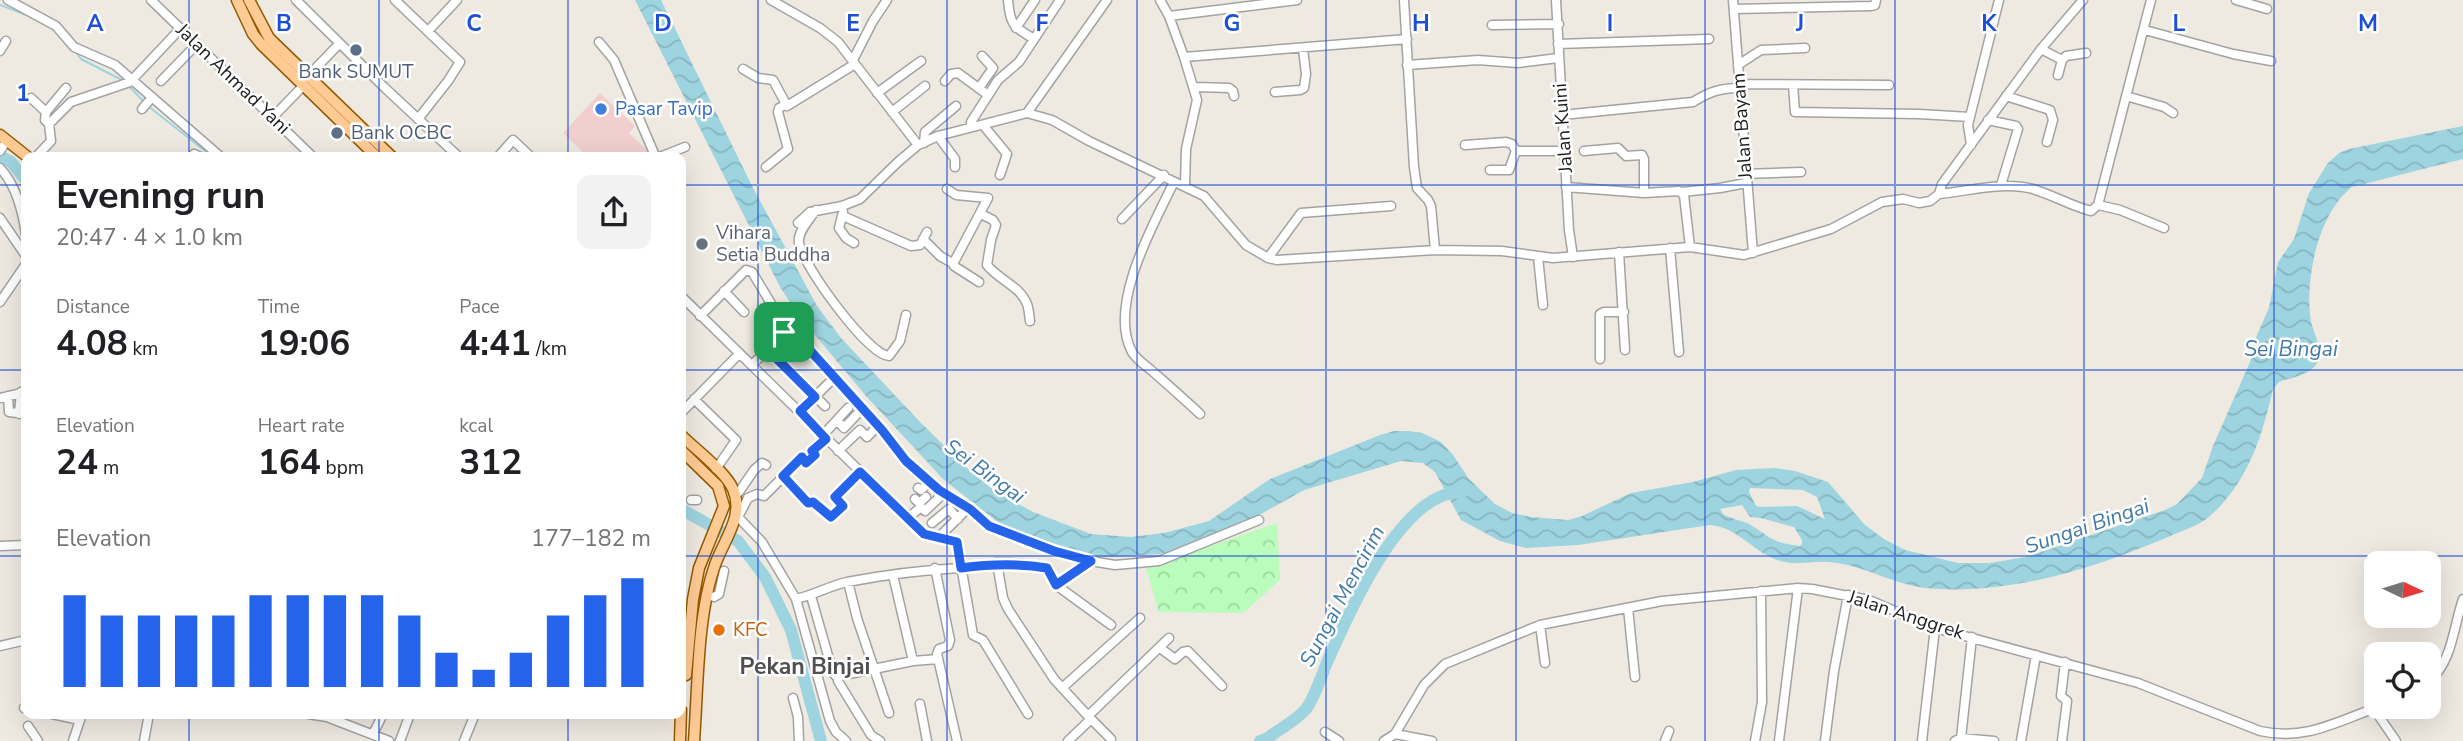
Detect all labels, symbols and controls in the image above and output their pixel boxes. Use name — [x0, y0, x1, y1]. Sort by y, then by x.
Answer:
text: A — [86, 8, 104, 39]
text: B — [276, 8, 292, 39]
text: C — [466, 8, 482, 39]
text: D — [654, 8, 672, 39]
text: E — [846, 8, 860, 39]
text: F — [1036, 8, 1049, 39]
text: G — [1224, 8, 1240, 39]
text: H — [1412, 8, 1430, 39]
text: I — [1607, 8, 1613, 39]
text: J — [1795, 8, 1804, 39]
text: K — [1981, 8, 1997, 39]
text: L — [2173, 8, 2186, 39]
text: M — [2358, 8, 2378, 39]
street label: Jalan Ahmad Yani — [169, 17, 296, 140]
marker: Bank SUMUT — [348, 42, 364, 58]
place label: Bank SUMUT — [298, 59, 414, 85]
street label: Jalan Bayam — [1725, 72, 1759, 181]
text: 1 — [16, 78, 30, 109]
street label: Jalan Kuini — [1547, 82, 1579, 175]
place label: Pasar Tavip — [615, 96, 713, 122]
marker: Pasar Tavip — [593, 101, 609, 117]
place label: Bank OCBC — [351, 120, 452, 146]
marker: Bank OCBC — [329, 125, 345, 141]
text: Evening run — [56, 170, 265, 221]
button: share — [577, 175, 651, 249]
place label: Vihara Setia Buddha — [715, 220, 830, 268]
text: 20:47 · 4 × 1.0 km — [56, 222, 243, 253]
marker: Vihara Setia Buddha — [694, 236, 710, 252]
text: Distance — [56, 294, 130, 320]
text: Time — [258, 294, 300, 320]
text: Pace — [459, 294, 500, 320]
pin — [754, 302, 814, 362]
icon: arrive — [765, 313, 803, 351]
text: 4.08 — [56, 320, 128, 367]
text: 19:06 — [258, 320, 350, 367]
text: 4:41 — [459, 320, 531, 367]
water label: Sei Bingai — [2244, 335, 2339, 363]
text: km — [128, 336, 158, 362]
text: /km — [531, 336, 567, 362]
text: Elevation — [56, 413, 135, 439]
text: Heart rate — [258, 413, 345, 439]
text: kcal — [459, 413, 493, 439]
water label: Sei Bingai — [939, 432, 1032, 511]
text: 24 — [56, 439, 98, 486]
text: 164 — [258, 439, 321, 486]
text: 312 — [459, 439, 522, 486]
text: m — [98, 455, 119, 481]
text: bpm — [321, 455, 364, 481]
water label: Sungai Bingai — [2021, 491, 2154, 560]
water label: Sungai Mencirim — [1293, 520, 1391, 672]
text: Elevation — [56, 523, 151, 554]
text: 177–182 m — [531, 523, 651, 554]
north arrow — [2364, 551, 2441, 628]
map controls — [2364, 551, 2441, 719]
street label: Jalan Anggrek — [1844, 584, 1968, 646]
place label: KFC — [733, 617, 768, 643]
marker: KFC — [711, 622, 727, 638]
button: locate — [2364, 642, 2441, 719]
district label: Pekan Binjai — [740, 651, 870, 682]

